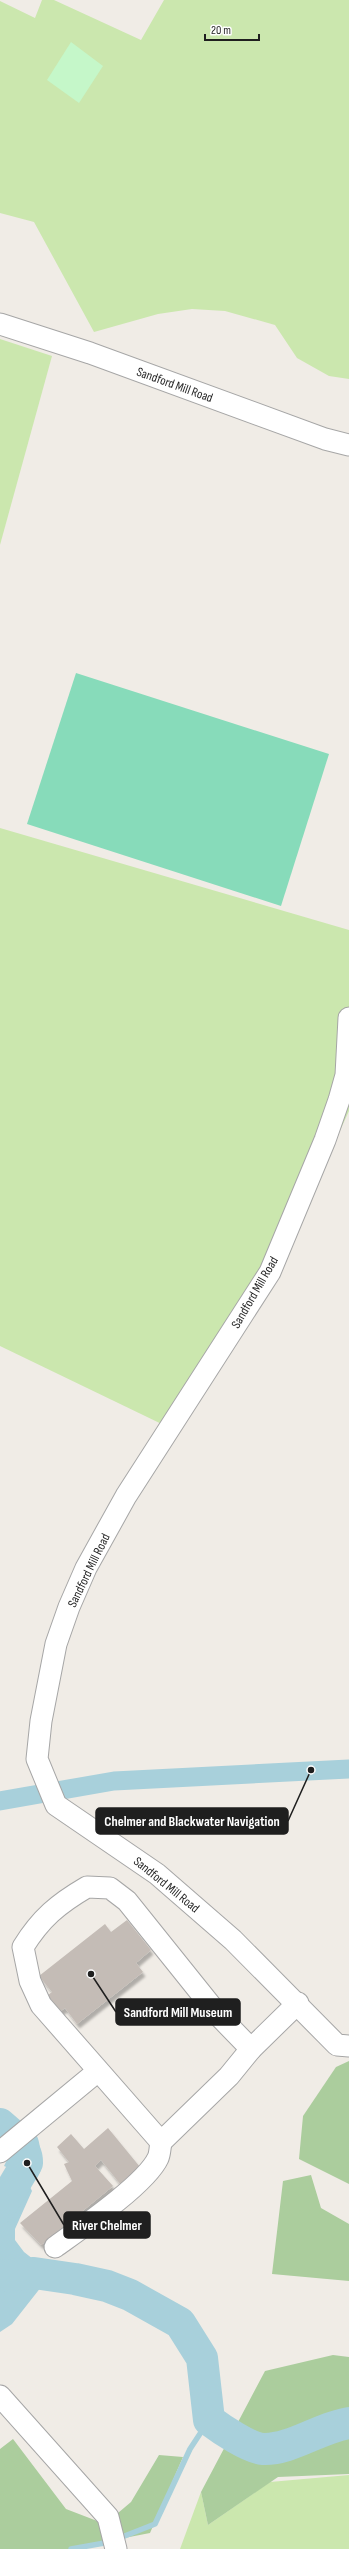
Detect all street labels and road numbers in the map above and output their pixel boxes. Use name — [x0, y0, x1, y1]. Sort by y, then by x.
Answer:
street label: Sandford Mill Road — [134, 364, 215, 406]
street label: Sandford Mill Road — [228, 1254, 282, 1331]
street label: Sandford Mill Road — [64, 1531, 114, 1610]
street label: Sandford Mill Road — [130, 1853, 203, 1916]

